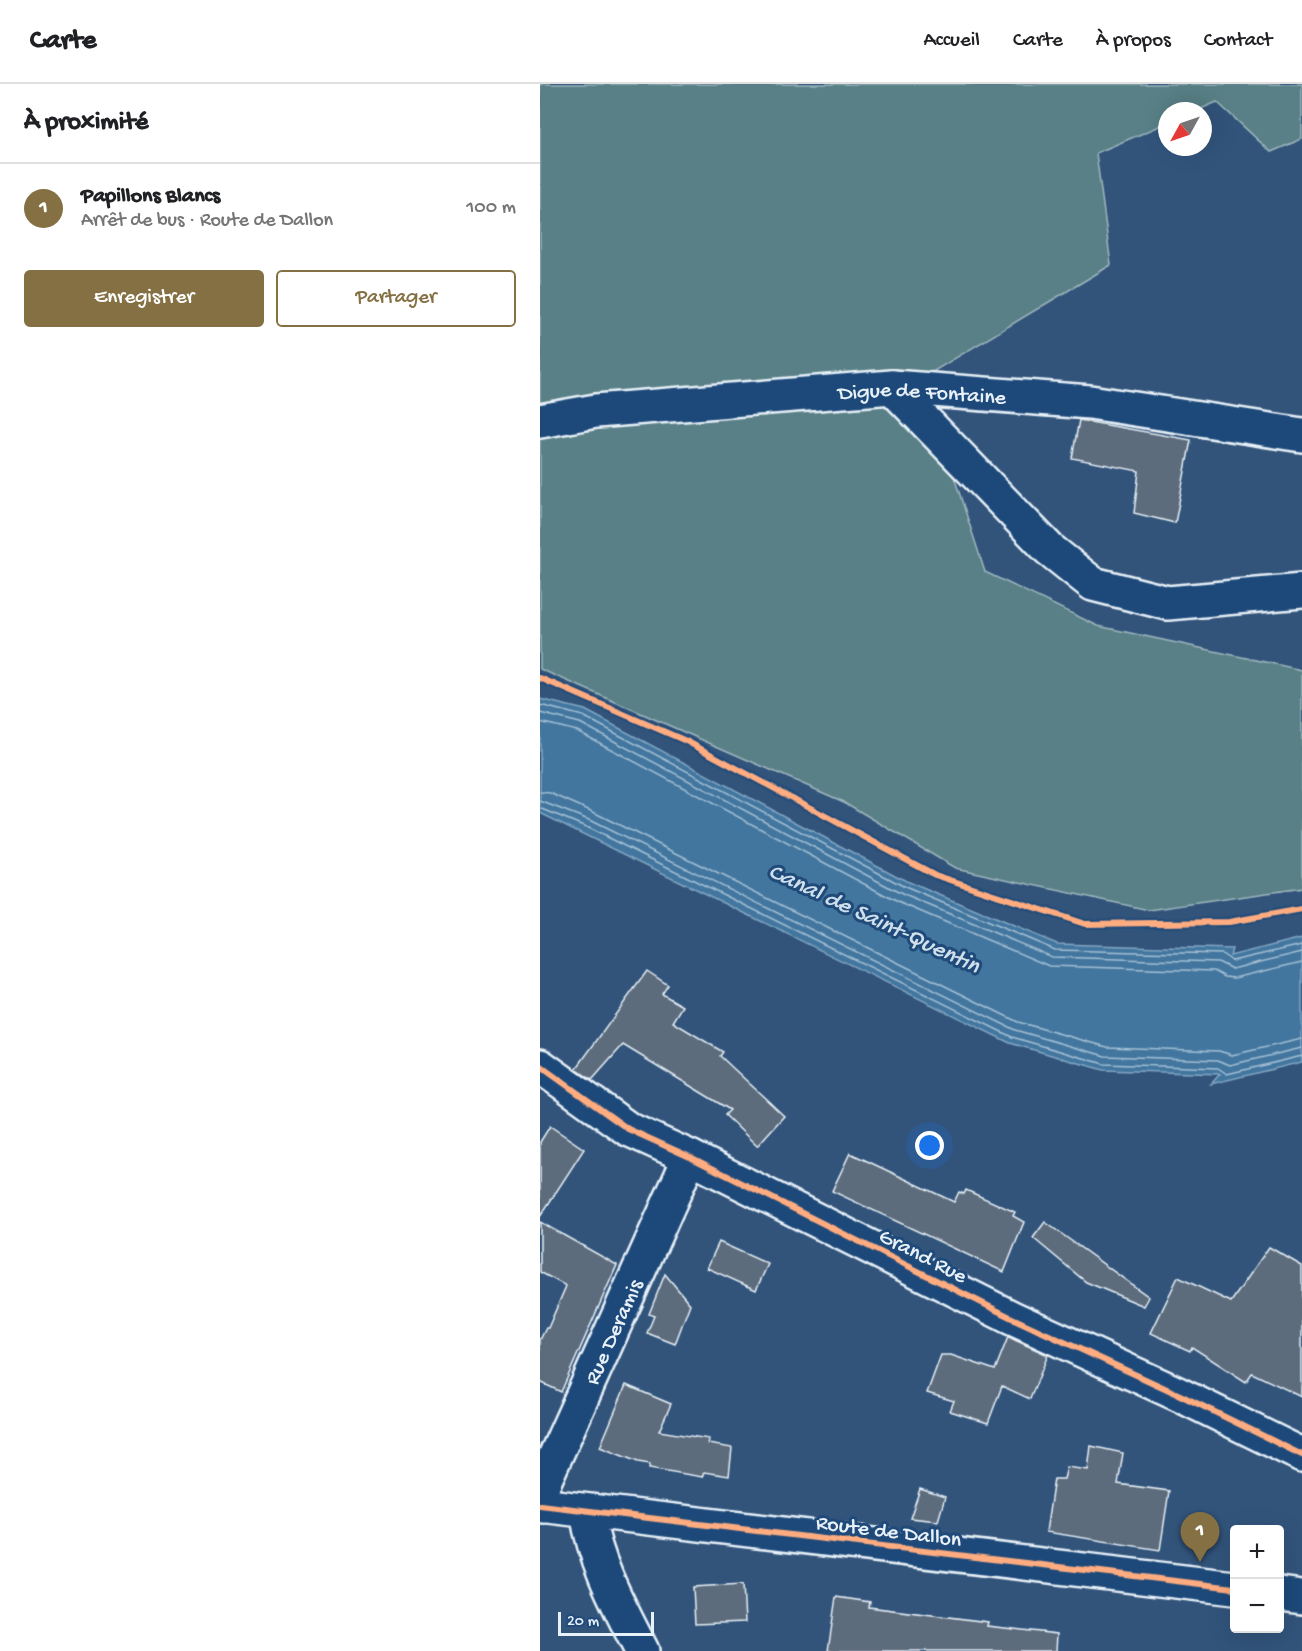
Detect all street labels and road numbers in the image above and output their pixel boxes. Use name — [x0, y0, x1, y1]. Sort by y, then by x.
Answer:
street label: Digue de Fontaine — [835, 378, 1008, 413]
street label: Grand Rue — [874, 1224, 971, 1291]
street label: Rue Deramis — [580, 1275, 651, 1389]
street label: Route de Dallon — [814, 1511, 963, 1555]

